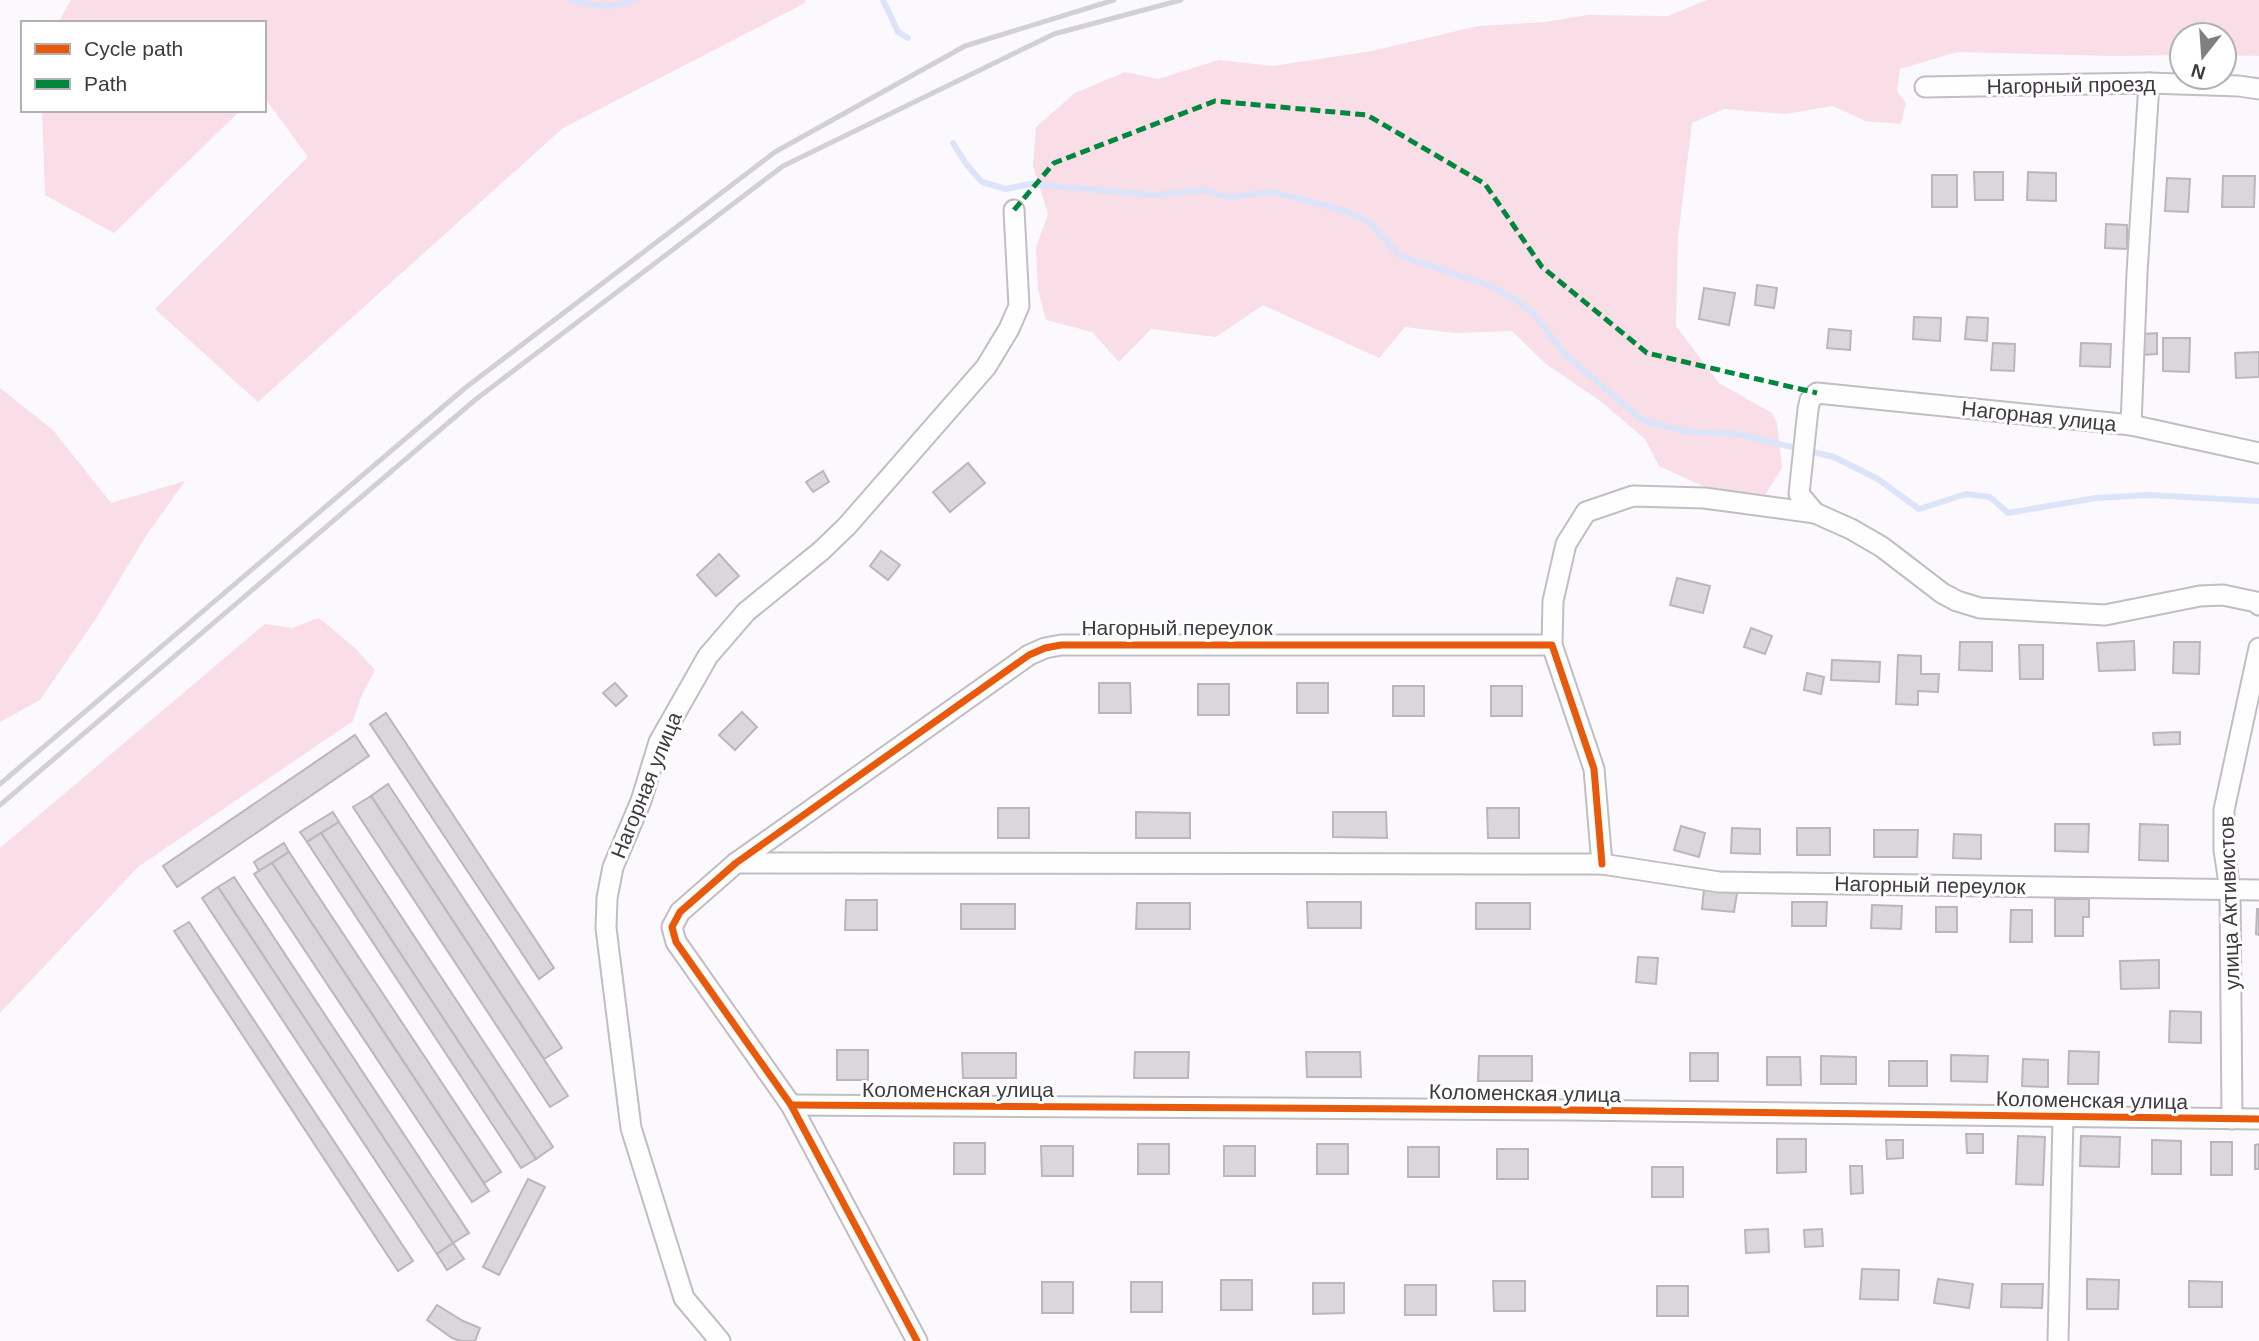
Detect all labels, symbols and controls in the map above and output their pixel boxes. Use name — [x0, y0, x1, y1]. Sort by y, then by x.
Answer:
legend — [21, 21, 266, 112]
north arrow — [2168, 21, 2238, 91]
text: Cycle path — [84, 37, 183, 60]
text: N — [2189, 60, 2208, 84]
text: Path — [84, 72, 127, 95]
street label: Нагорный проезд — [1986, 72, 2156, 98]
street label: Нагорная улица — [1960, 396, 2118, 436]
street label: Нагорный переулок — [1081, 616, 1273, 639]
street label: Нагорная улица — [606, 708, 686, 861]
street label: улица Активистов — [2214, 816, 2244, 990]
street label: Нагорный переулок — [1834, 872, 2027, 898]
street label: Коломенская улица — [862, 1078, 1054, 1101]
street label: Коломенская улица — [1429, 1080, 1622, 1106]
street label: Коломенская улица — [1996, 1087, 2189, 1113]

